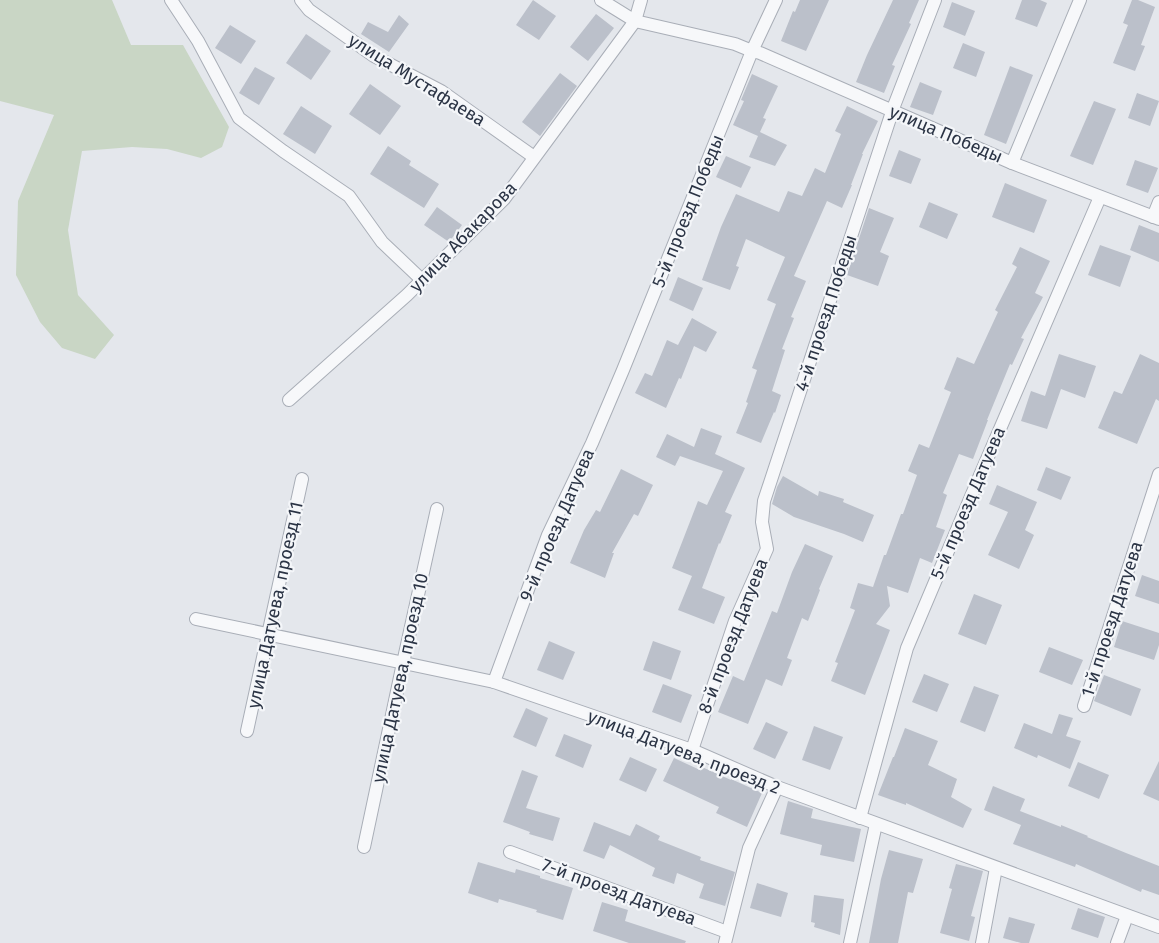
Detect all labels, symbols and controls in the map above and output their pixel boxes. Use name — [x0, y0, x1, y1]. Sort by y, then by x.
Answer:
street label: улица Мустафаева — [344, 29, 490, 131]
street label: улица Победы — [886, 100, 1006, 168]
street label: 5-й проезд Победы — [647, 131, 729, 291]
street label: улица Абакарова — [405, 177, 521, 297]
street label: 4-й проезд Победы — [790, 232, 862, 394]
street label: 5-й проезд Датуева — [926, 423, 1010, 583]
street label: 9-й проезд Датуева — [515, 445, 599, 605]
street label: улица Датуева, проезд 11 — [242, 499, 308, 711]
street label: 1-й проезд Датуева — [1076, 538, 1148, 700]
street label: 8-й проезд Датуева — [693, 555, 773, 717]
street label: улица Датуева, проезд 10 — [367, 571, 433, 785]
street label: улица Датуева, проезд 2 — [585, 705, 784, 799]
street label: 7-й проезд Датуева — [539, 854, 699, 930]

